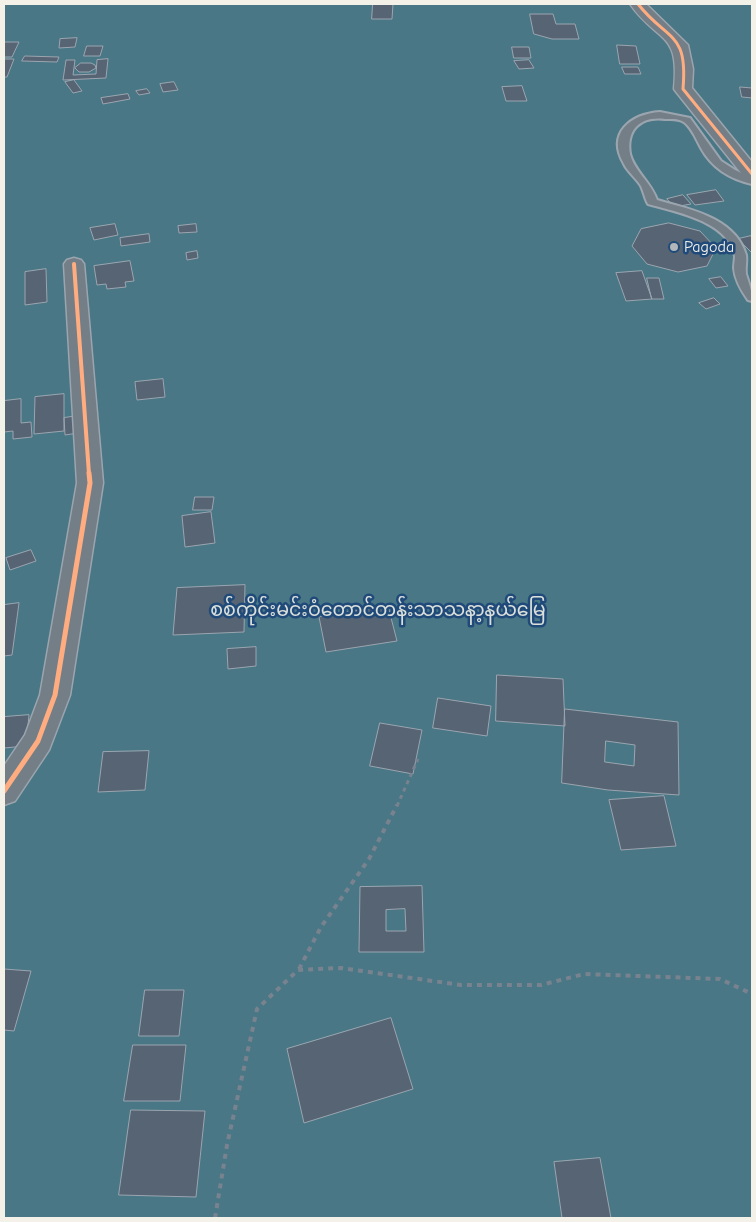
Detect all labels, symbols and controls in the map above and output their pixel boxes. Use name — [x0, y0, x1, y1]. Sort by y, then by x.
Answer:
place label: Pagoda — [684, 237, 734, 257]
marker: Pagoda — [668, 241, 680, 253]
park label: စစ်ကိုင်းမင်းဝံတောင်တန်းသာသနာ့နယ်မြေ — [210, 600, 546, 622]

